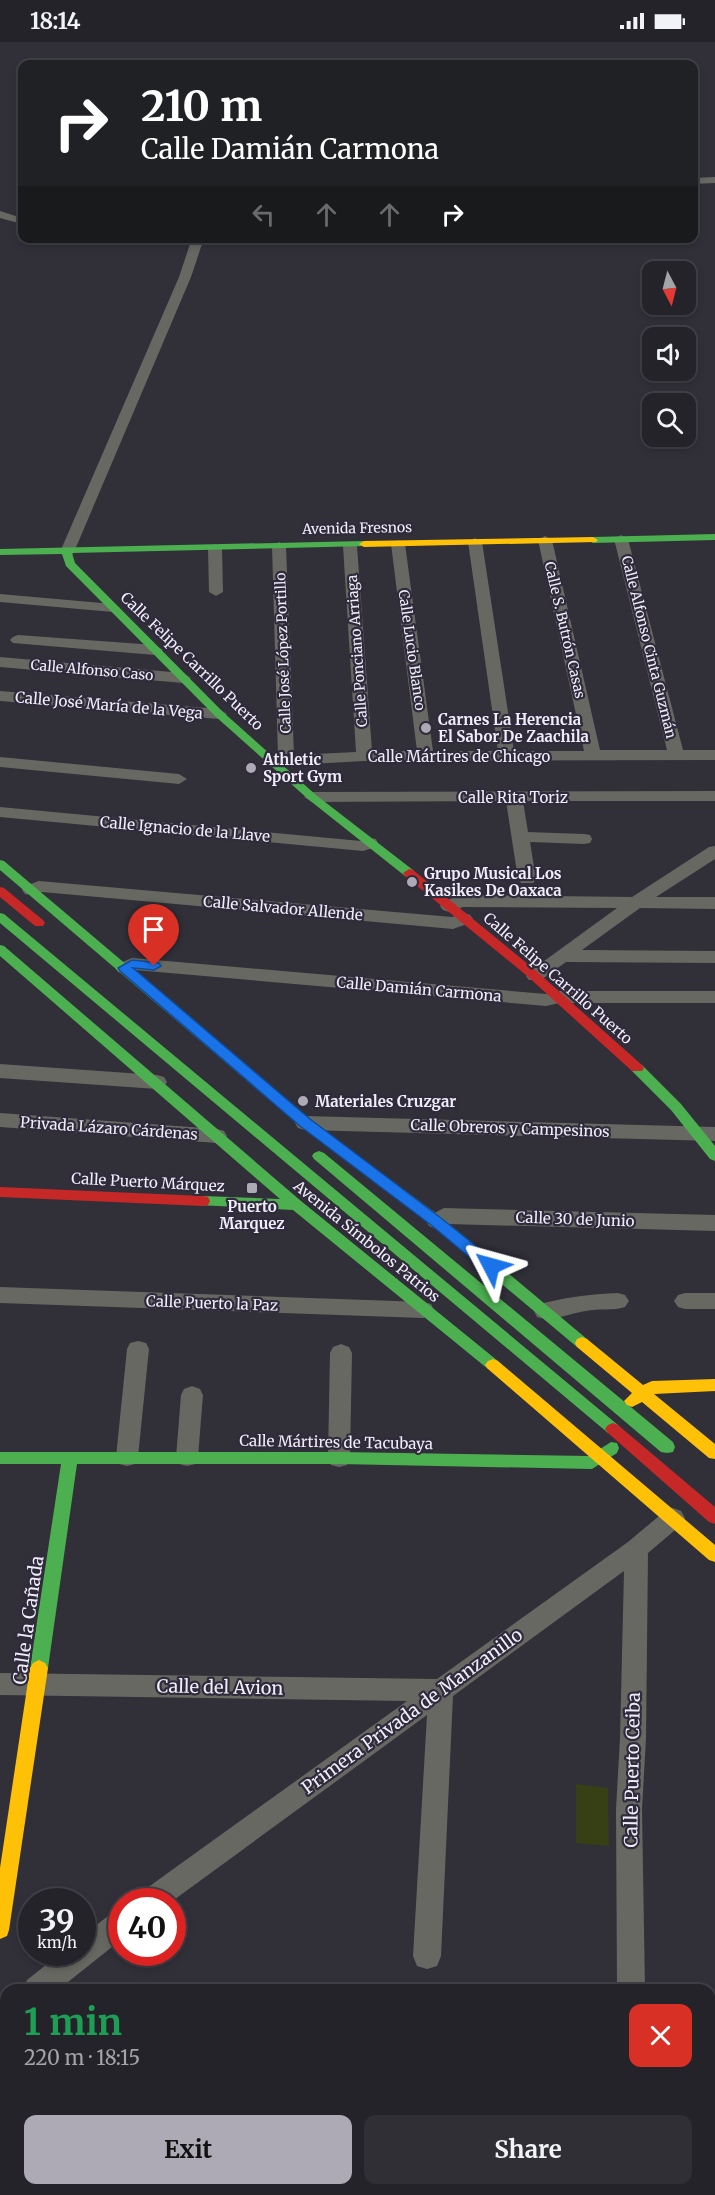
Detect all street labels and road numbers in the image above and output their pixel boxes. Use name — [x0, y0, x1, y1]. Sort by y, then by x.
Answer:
street label: Avenida Fresnos — [301, 518, 412, 538]
street label: Calle Alfonso Cinta Guzmán — [618, 554, 680, 740]
street label: Calle S. Butrón Casas — [541, 560, 590, 700]
street label: Calle José López Portillo — [271, 572, 295, 734]
street label: Calle Ponciano Arriaga — [343, 574, 371, 728]
street label: Calle Felipe Carrillo Puerto — [117, 588, 268, 734]
street label: Calle Lucio Blanco — [395, 588, 429, 712]
street label: Calle Alfonso Caso — [30, 656, 154, 684]
street label: Calle José María de la Vega — [14, 687, 204, 723]
street label: Calle Mártires de Chicago — [368, 747, 551, 766]
street label: Calle Rita Toriz — [458, 788, 568, 807]
street label: Calle Ignacio de la Llave — [99, 812, 271, 846]
street label: Calle Salvador Allende — [202, 892, 364, 924]
street label: Calle Felipe Carrillo Puerto — [480, 908, 637, 1048]
street label: Calle Damián Carmona — [336, 972, 502, 1006]
street label: Privada Lázaro Cárdenas — [20, 1112, 198, 1144]
street label: Calle Obreros y Campesinos — [410, 1115, 610, 1141]
street label: Calle Puerto Márquez — [71, 1168, 225, 1196]
street label: Avenida Símbolos Patrios — [289, 1175, 444, 1306]
street label: Calle 30 de Junio — [515, 1207, 635, 1231]
street label: Calle Puerto la Paz — [146, 1291, 278, 1315]
street label: Calle Mártires de Tacubaya — [239, 1431, 433, 1453]
street label: Calle la Cañada — [8, 1554, 48, 1686]
street label: Primera Privada de Manzanillo — [297, 1623, 527, 1799]
street label: Calle del Avion — [156, 1674, 284, 1700]
street label: Calle Puerto Ceiba — [619, 1692, 645, 1848]

